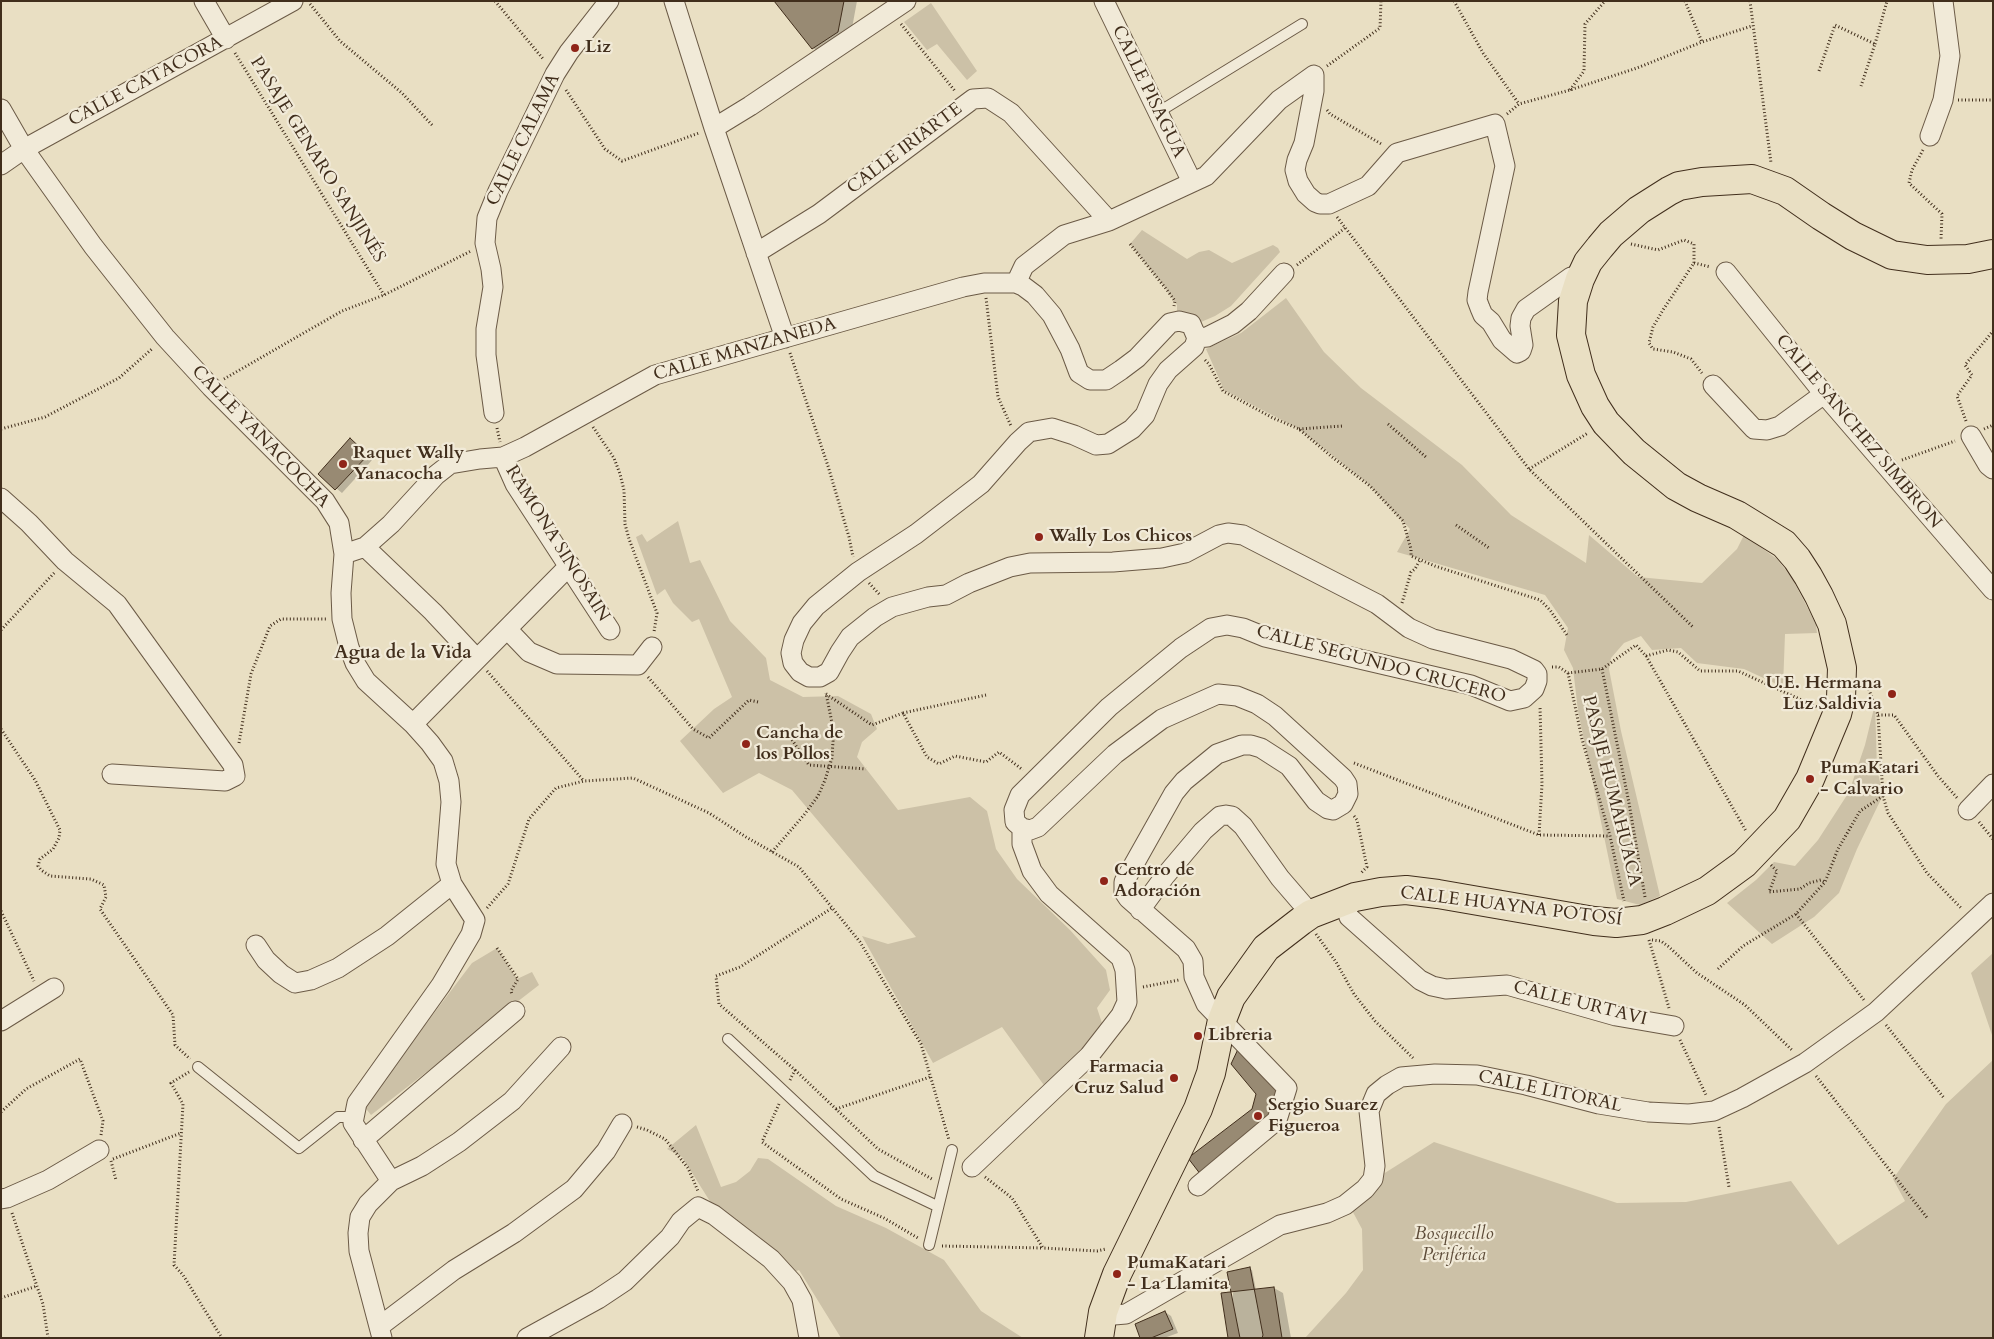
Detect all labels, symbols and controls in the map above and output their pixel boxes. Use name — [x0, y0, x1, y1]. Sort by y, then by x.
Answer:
street label: CALLE PISAGUA — [1107, 22, 1189, 162]
street label: CALLE CATACORA — [65, 32, 227, 132]
place label: Liz — [585, 37, 611, 59]
marker: Liz — [569, 42, 581, 54]
street label: PASAJE GENARO SANJINÉS — [245, 53, 389, 267]
street label: CALLE CALAMA — [483, 70, 565, 210]
street label: CALLE IRIARTE — [843, 99, 967, 199]
street label: CALLE MANZANEDA — [651, 314, 839, 386]
street label: CALLE SANCHEZ SIMBRON — [1770, 331, 1946, 533]
street label: CALLE YANACOCHA — [186, 361, 334, 513]
place label: Raquet Wally Yanacocha — [353, 443, 464, 486]
marker: Raquet Wally Yanacocha — [337, 458, 349, 470]
street label: RAMONA SINOSAIN — [500, 462, 614, 626]
place label: Wally Los Chicos — [1049, 526, 1192, 548]
marker: Wally Los Chicos — [1033, 531, 1045, 543]
street label: CALLE SEGUNDO CRUCERO — [1254, 621, 1508, 709]
district label: Agua de la Vida — [334, 643, 472, 665]
place label: U.E. Hermana Luz Saldivia — [1766, 673, 1882, 716]
marker: U.E. Hermana Luz Saldivia — [1886, 688, 1898, 700]
street label: PASAJE HUMAHUACA — [1577, 693, 1645, 889]
place label: Cancha de los Pollos — [756, 723, 843, 766]
marker: Cancha de los Pollos — [740, 738, 752, 750]
place label: PumaKatari - Calvario — [1820, 758, 1919, 801]
marker: PumaKatari - Calvario — [1804, 773, 1816, 785]
place label: Centro de Adoración — [1114, 860, 1201, 902]
marker: Centro de Adoración — [1098, 875, 1110, 887]
street label: CALLE HUAYNA POTOSÍ — [1399, 883, 1623, 931]
street label: CALLE URTAVI — [1511, 977, 1649, 1031]
place label: Libreria — [1208, 1025, 1272, 1047]
marker: Libreria — [1192, 1030, 1204, 1042]
place label: Farmacia Cruz Salud — [1074, 1057, 1164, 1100]
street label: CALLE LITORAL — [1476, 1066, 1624, 1118]
marker: Farmacia Cruz Salud — [1168, 1072, 1180, 1084]
place label: Sergio Suarez Figueroa — [1268, 1095, 1378, 1138]
marker: Sergio Suarez Figueroa — [1252, 1110, 1264, 1122]
park label: Bosquecillo Periférica — [1414, 1224, 1494, 1266]
place label: PumaKatari - La Llamita — [1127, 1253, 1229, 1296]
marker: PumaKatari - La Llamita — [1111, 1268, 1123, 1280]

